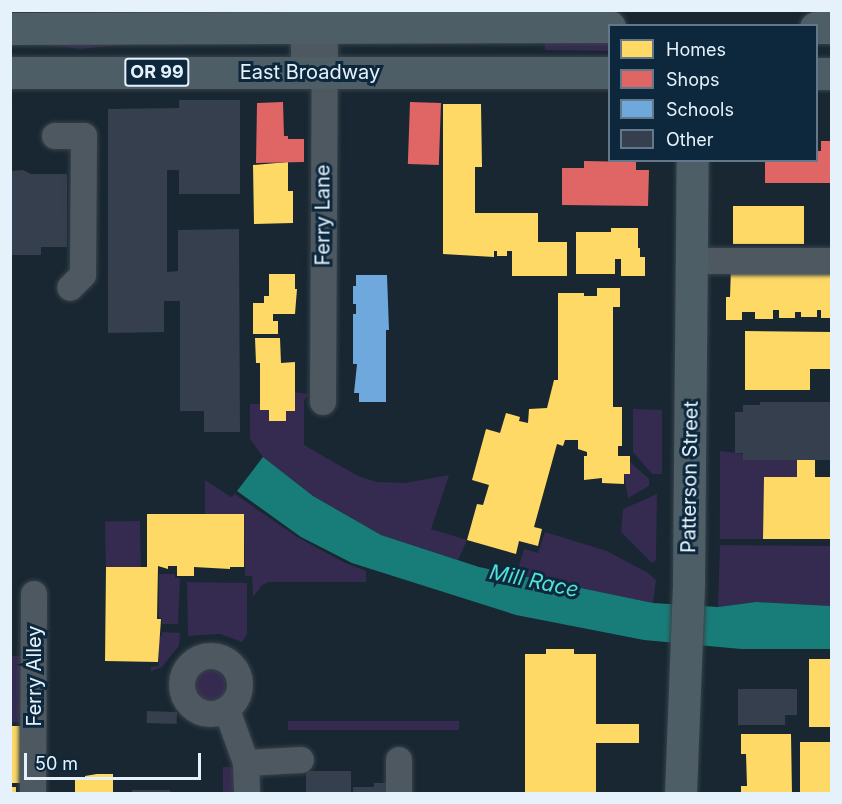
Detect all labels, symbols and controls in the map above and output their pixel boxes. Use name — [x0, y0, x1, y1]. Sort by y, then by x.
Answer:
legend — [608, 24, 818, 162]
text: Homes — [666, 39, 726, 60]
road number: OR 99 — [124, 57, 190, 87]
street label: East Broadway — [240, 60, 380, 84]
text: Shops — [666, 69, 720, 90]
text: Schools — [666, 99, 734, 120]
text: Other — [666, 129, 714, 150]
street label: Ferry Lane — [311, 164, 335, 266]
street label: Patterson Street — [677, 401, 703, 553]
water label: Mill Race — [487, 559, 581, 603]
street label: Ferry Alley — [22, 625, 46, 727]
scale bar — [27, 741, 204, 779]
text: 50 m — [35, 753, 78, 774]

